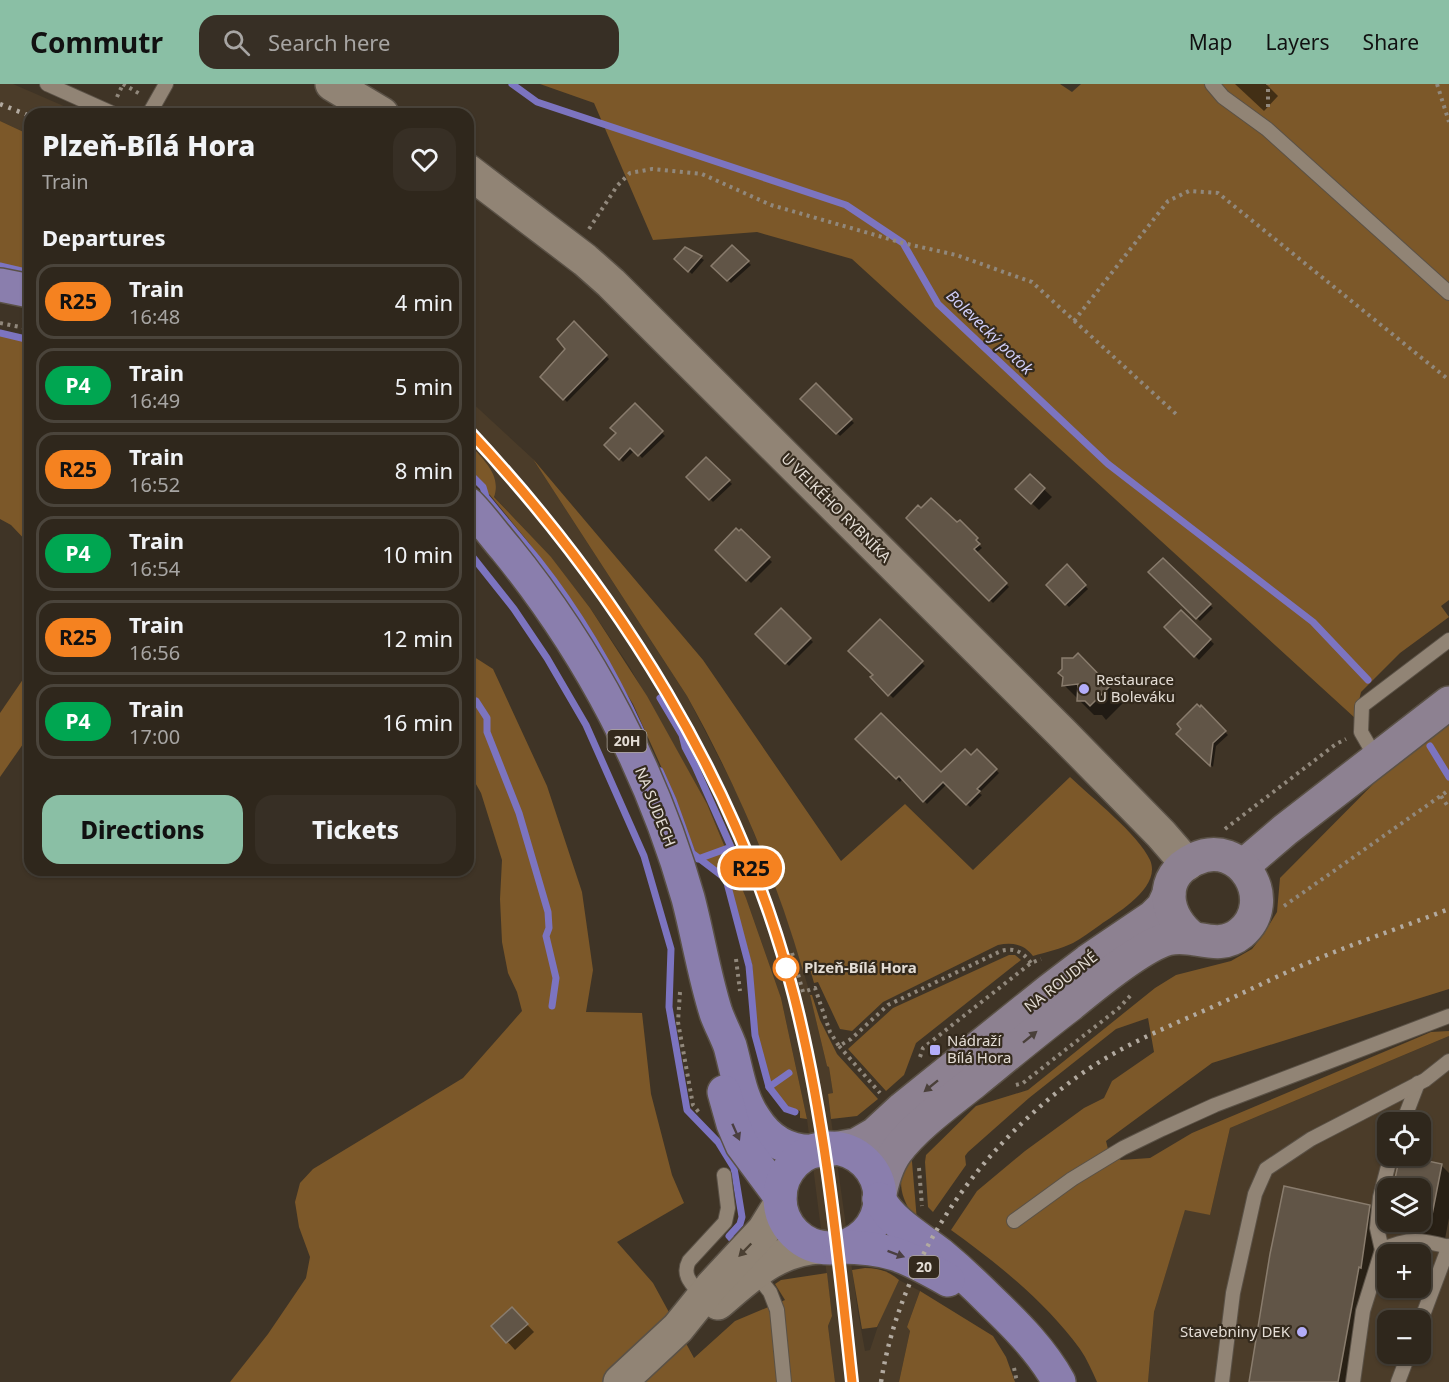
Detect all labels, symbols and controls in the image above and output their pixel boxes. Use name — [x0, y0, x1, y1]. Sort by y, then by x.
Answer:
search box — [199, 15, 619, 69]
text: Commutr — [30, 23, 163, 61]
icon: search — [220, 26, 253, 59]
text: Search here — [268, 27, 390, 57]
text: Map — [1189, 28, 1233, 56]
text: Layers — [1266, 28, 1330, 56]
text: Share — [1363, 28, 1419, 56]
text: Plzeň-Bílá Hora — [42, 126, 255, 164]
button: heart — [393, 128, 456, 191]
text: Train — [42, 168, 89, 195]
text: Departures — [42, 222, 166, 252]
text: Train — [129, 273, 184, 303]
water label: Bolevecký potok — [942, 285, 1039, 380]
text: R25 — [59, 287, 97, 315]
text: 4 min — [395, 287, 453, 317]
text: 16:48 — [129, 303, 180, 330]
text: Train — [129, 357, 184, 387]
text: P4 — [65, 371, 91, 399]
text: 5 min — [395, 371, 453, 401]
text: 16:49 — [129, 387, 180, 414]
text: Train — [129, 441, 184, 471]
street label: U VELKÉHO RYBNÍKA — [778, 448, 896, 567]
text: R25 — [59, 455, 97, 483]
text: 8 min — [395, 455, 453, 485]
text: 16:52 — [129, 471, 180, 498]
text: Train — [129, 525, 184, 555]
text: P4 — [65, 539, 91, 567]
text: 10 min — [382, 539, 453, 569]
text: 16:54 — [129, 555, 180, 582]
text: Train — [129, 609, 184, 639]
text: R25 — [59, 623, 97, 651]
text: 12 min — [382, 623, 453, 653]
text: 16:56 — [129, 639, 180, 666]
place label: Restaurace U Boleváku — [1096, 669, 1175, 706]
marker: Restaurace U Boleváku — [1077, 682, 1091, 696]
text: Train — [129, 693, 184, 723]
text: P4 — [65, 707, 91, 735]
text: 16 min — [382, 707, 453, 737]
text: 17:00 — [129, 723, 180, 750]
road number: 20H — [608, 730, 646, 752]
street label: NA SUDECH — [631, 764, 681, 849]
button: Directions — [42, 795, 243, 864]
button: Tickets — [255, 795, 456, 864]
line badge: R25 — [716, 848, 786, 888]
text: R25 — [732, 854, 770, 882]
street label: NA ROUDNÉ — [1020, 946, 1101, 1016]
marker: Plzeň-Bílá Hora — [773, 955, 799, 981]
place label: Plzeň-Bílá Hora — [804, 957, 917, 977]
place label: Nádraží Bílá Hora — [947, 1030, 1011, 1067]
one-way arrow — [1022, 1031, 1038, 1044]
marker: Nádraží Bílá Hora — [928, 1043, 942, 1057]
one-way arrow — [923, 1079, 939, 1092]
map controls — [1377, 1112, 1431, 1364]
button: locate — [1377, 1112, 1431, 1166]
one-way arrow — [732, 1123, 741, 1141]
button: layers — [1377, 1178, 1431, 1232]
one-way arrow — [738, 1243, 752, 1257]
button: + — [1377, 1244, 1431, 1298]
one-way arrow — [887, 1249, 905, 1259]
road number: 20 — [909, 1256, 939, 1278]
button: − — [1377, 1310, 1431, 1364]
place label: Stavebniny DEK — [1180, 1321, 1291, 1341]
marker: Stavebniny DEK — [1295, 1325, 1309, 1339]

